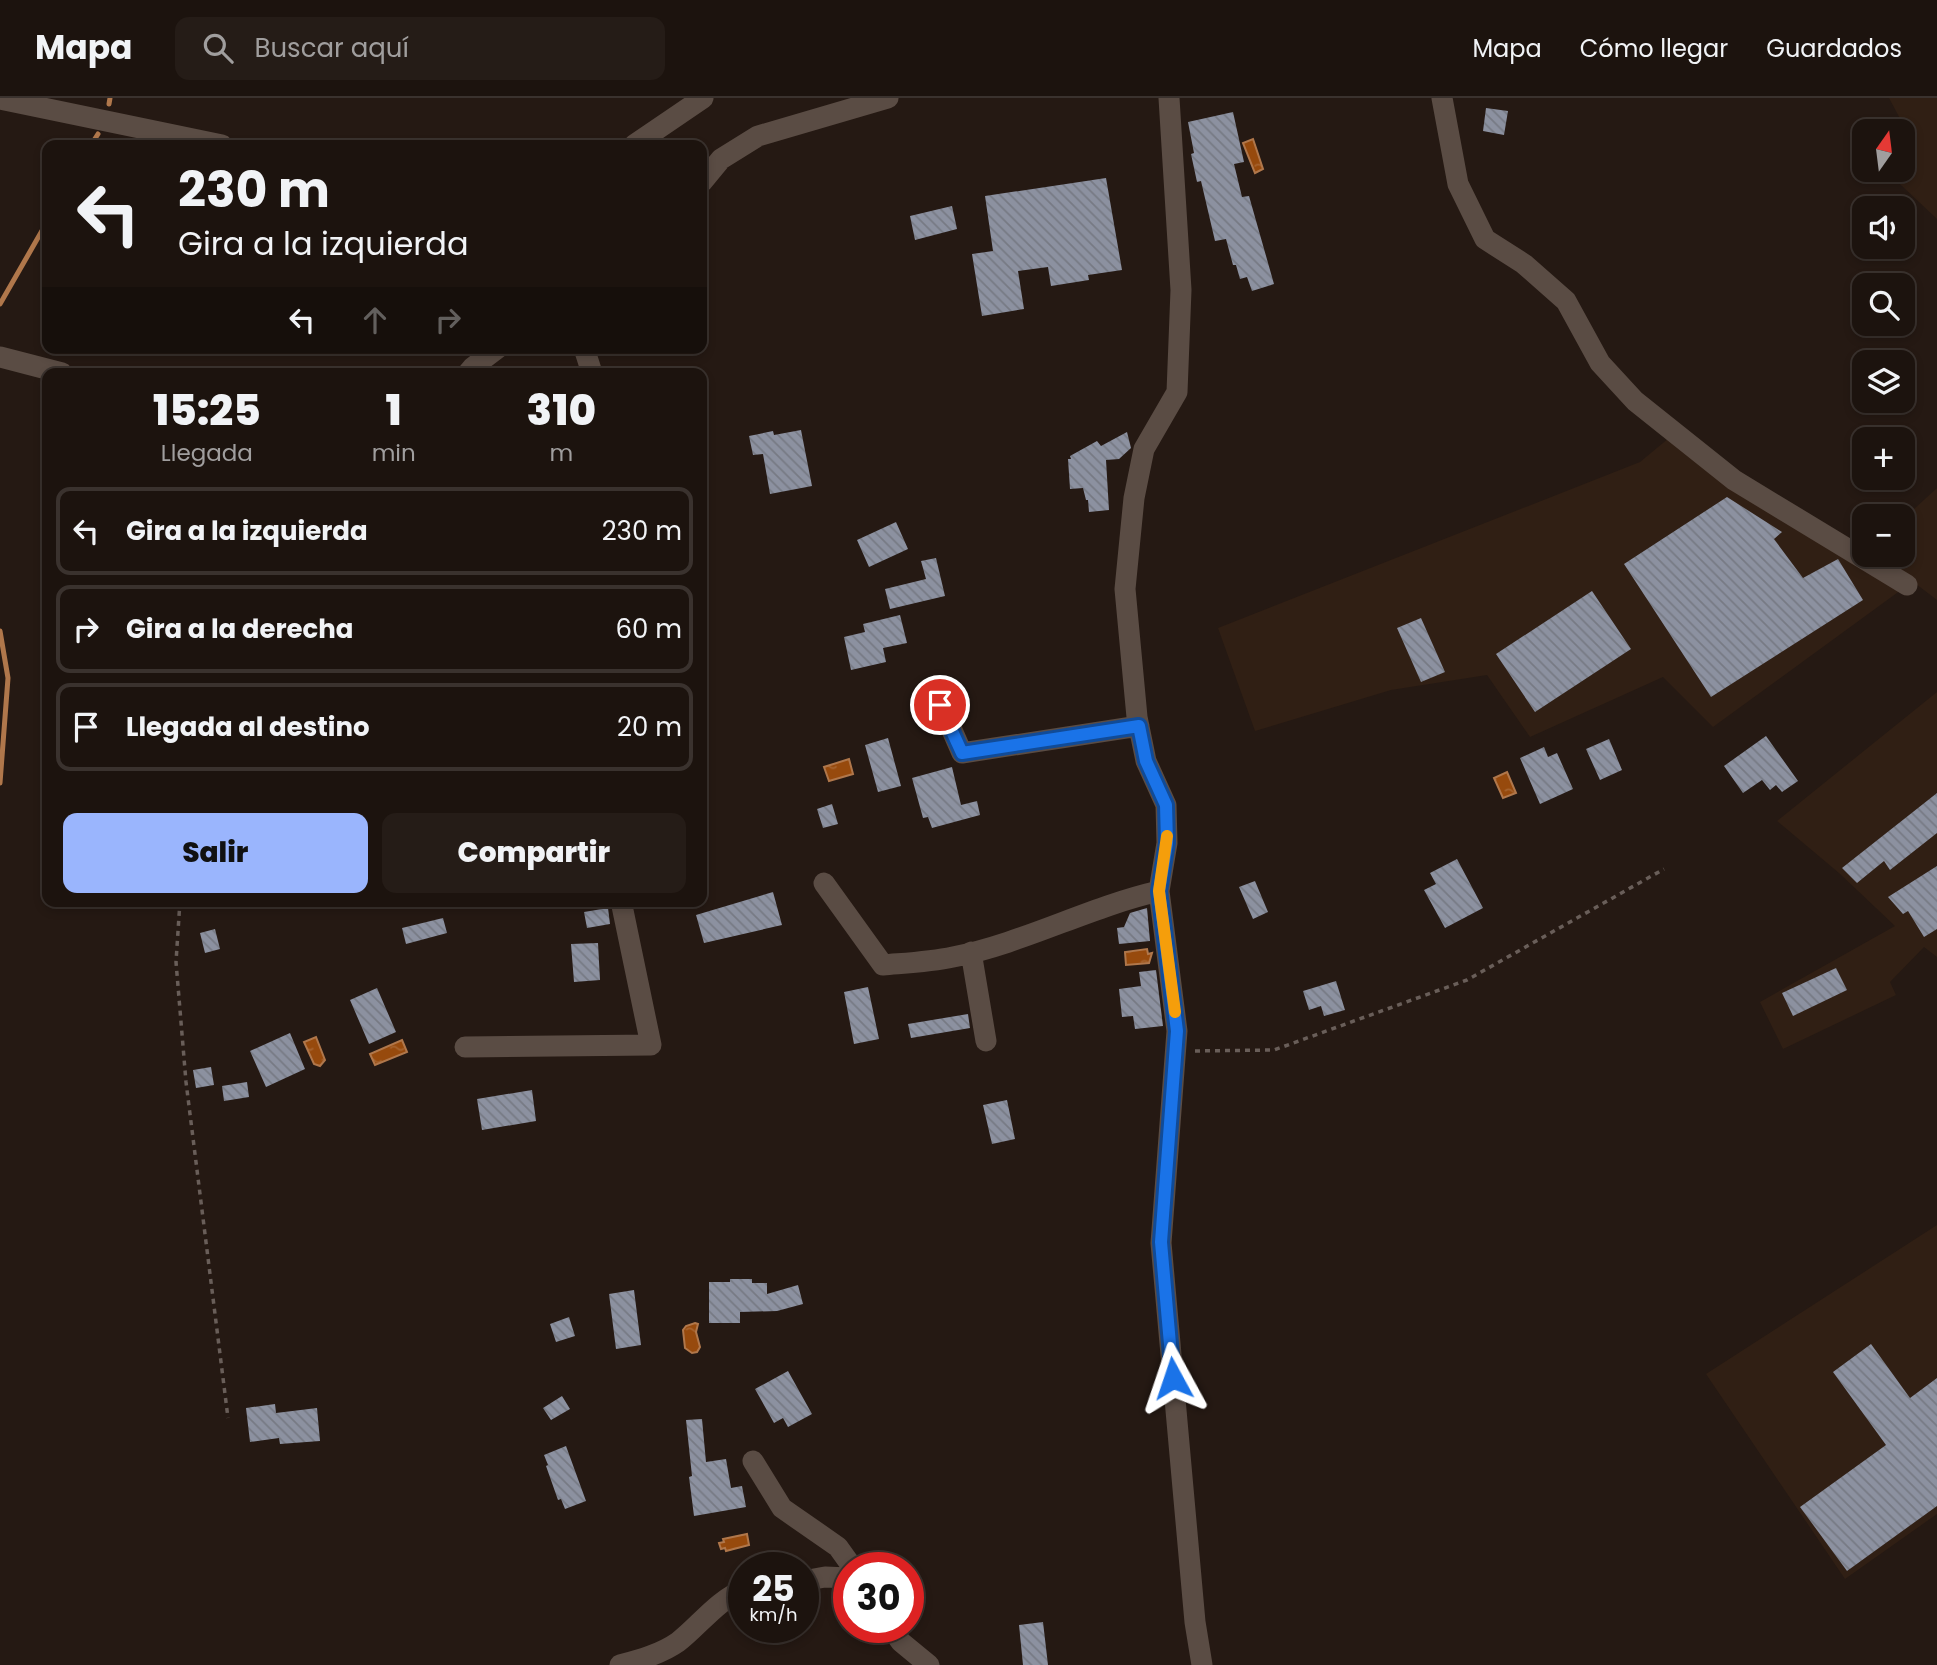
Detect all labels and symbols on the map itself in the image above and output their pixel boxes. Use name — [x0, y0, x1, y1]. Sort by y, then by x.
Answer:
north arrow — [1852, 119, 1914, 182]
pin — [910, 675, 970, 735]
position arrow — [1136, 1341, 1210, 1415]
speed limit sign: 30 — [833, 1552, 924, 1643]

